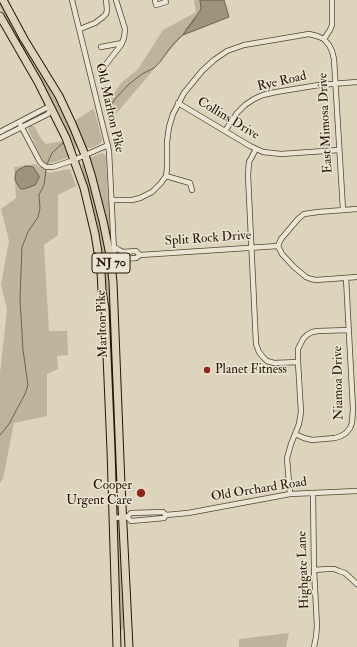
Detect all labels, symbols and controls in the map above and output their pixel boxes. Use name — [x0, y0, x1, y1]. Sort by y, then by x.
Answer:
street label: Old Marlton Pike — [91, 62, 127, 154]
street label: Rye Road — [256, 69, 308, 95]
street label: East Mimosa Drive — [316, 72, 336, 174]
street label: Collins Drive — [194, 94, 262, 144]
street label: Split Rock Drive — [164, 228, 252, 250]
road number: NJ 70 — [92, 253, 130, 273]
street label: Marlton Pike — [94, 290, 112, 358]
street label: Niamoa Drive — [331, 346, 347, 420]
place label: Planet Fitness — [215, 362, 287, 378]
marker: Planet Fitness — [202, 365, 212, 375]
street label: Old Orchard Road — [210, 475, 308, 505]
place label: Cooper Urgent Care — [66, 478, 132, 509]
marker: Cooper Urgent Care — [135, 487, 147, 499]
street label: Highgate Lane — [295, 531, 313, 609]

